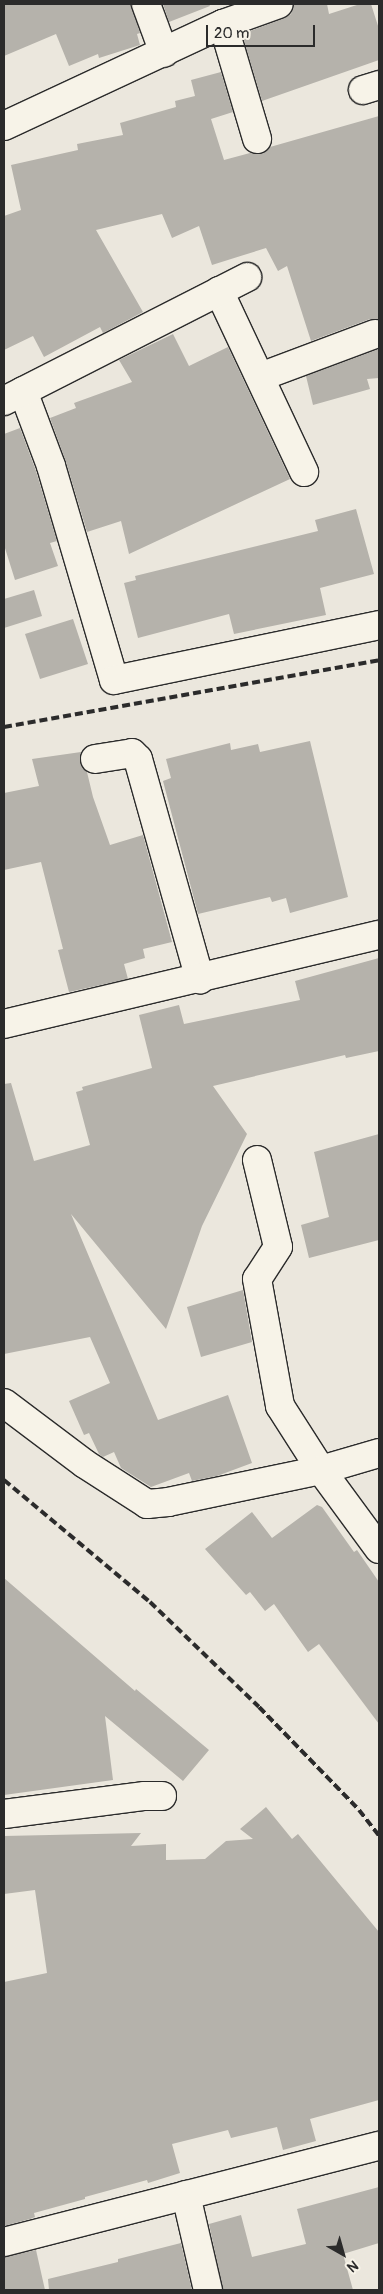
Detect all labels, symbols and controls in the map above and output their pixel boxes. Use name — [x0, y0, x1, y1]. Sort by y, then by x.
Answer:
scale bar — [208, 15, 317, 47]
text: 20 m — [214, 24, 249, 43]
north arrow — [318, 2229, 368, 2279]
text: N — [344, 2257, 362, 2276]

